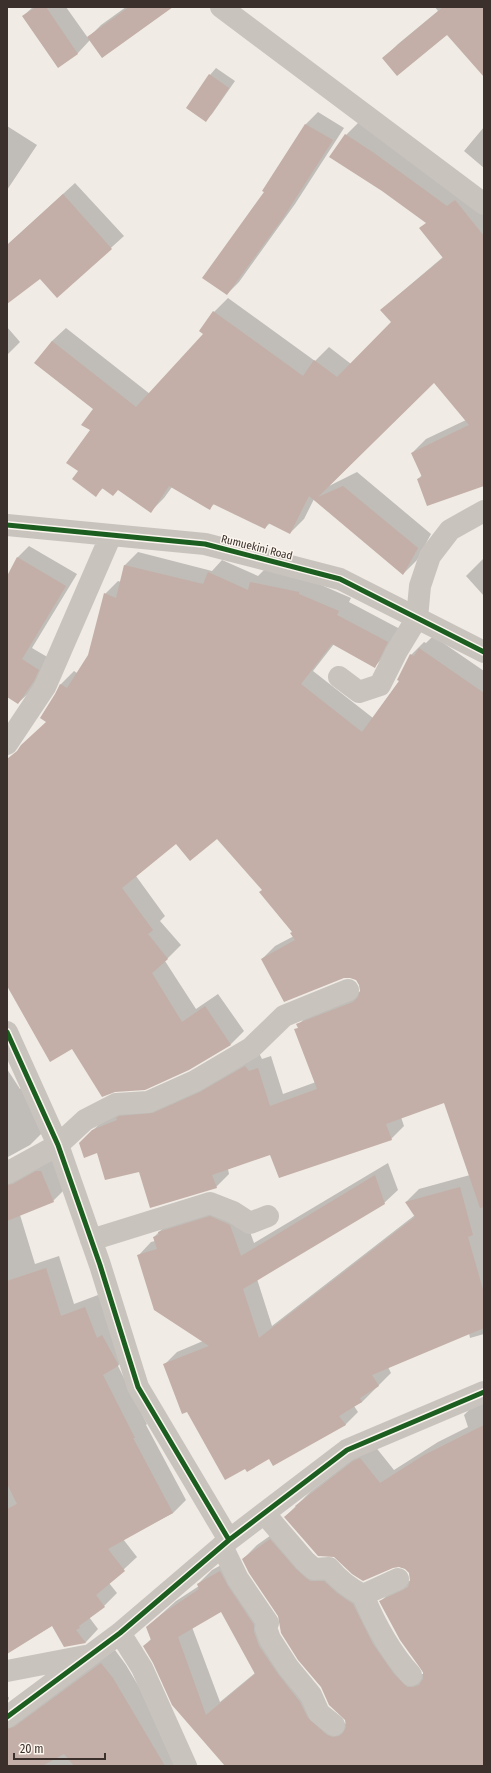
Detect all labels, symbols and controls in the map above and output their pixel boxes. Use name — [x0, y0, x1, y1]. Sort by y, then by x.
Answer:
street label: Rumuekini Road — [220, 532, 294, 563]
scale bar — [14, 1735, 105, 1761]
text: 20 m — [20, 1742, 44, 1756]

